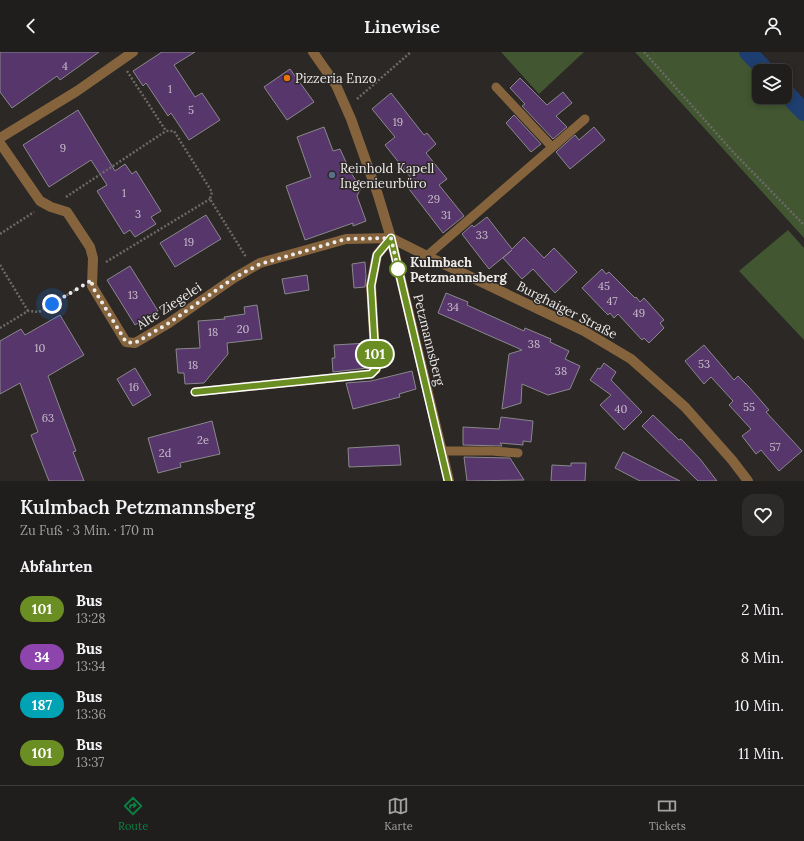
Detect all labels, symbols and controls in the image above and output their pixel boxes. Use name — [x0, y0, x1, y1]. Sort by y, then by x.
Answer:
icon: back — [20, 15, 42, 37]
text: Linewise — [364, 15, 440, 38]
icon: person — [762, 15, 784, 37]
house number: 4 — [62, 59, 68, 73]
map controls — [752, 64, 792, 104]
button: layers — [752, 64, 792, 104]
place label: Pizzeria Enzo — [295, 70, 377, 87]
marker: Pizzeria Enzo — [282, 73, 292, 83]
house number: 1 — [168, 82, 172, 96]
house number: 5 — [188, 103, 194, 117]
house number: 19 — [393, 115, 403, 129]
house number: 9 — [60, 141, 66, 155]
place label: Reinhold Kapell Ingenieurbüro — [340, 160, 435, 192]
marker: Reinhold Kapell Ingenieurbüro — [327, 170, 337, 180]
house number: 1 — [122, 186, 126, 200]
house number: 29 — [428, 192, 440, 206]
house number: 3 — [135, 207, 141, 221]
house number: 31 — [441, 208, 451, 222]
house number: 33 — [476, 228, 488, 242]
house number: 19 — [184, 235, 194, 249]
place label: Kulmbach Petzmannsberg — [410, 254, 507, 286]
marker: Kulmbach Petzmannsberg — [389, 260, 407, 278]
street label: Burghaiger Straße — [514, 277, 620, 343]
street label: Alte Ziegelei — [132, 278, 205, 334]
house number: 45 — [598, 279, 610, 293]
house number: 13 — [128, 288, 138, 302]
street label: Petzmannsberg — [409, 292, 449, 388]
your location — [42, 294, 62, 314]
house number: 47 — [606, 294, 618, 308]
house number: 34 — [447, 300, 459, 314]
house number: 49 — [633, 306, 645, 320]
house number: 20 — [237, 322, 250, 336]
house number: 18 — [208, 325, 218, 339]
house number: 38 — [528, 337, 540, 351]
house number: 10 — [35, 341, 46, 355]
line badge: 101 — [352, 341, 398, 367]
text: 101 — [365, 345, 385, 363]
house number: 53 — [698, 357, 710, 371]
house number: 18 — [188, 358, 198, 372]
house number: 38 — [555, 364, 567, 378]
house number: 16 — [129, 380, 139, 394]
house number: 55 — [743, 400, 755, 414]
house number: 40 — [615, 402, 628, 416]
house number: 63 — [42, 411, 54, 425]
house number: 2e — [197, 433, 209, 447]
house number: 57 — [769, 440, 781, 454]
house number: 2d — [159, 446, 172, 460]
button: heart — [742, 494, 784, 536]
text: Kulmbach Petzmannsberg — [20, 495, 255, 519]
text: Zu Fuß · 3 Min. · 170 m — [20, 522, 154, 539]
text: Abfahrten — [20, 557, 93, 576]
text: Bus — [76, 591, 102, 610]
text: 101 — [32, 600, 52, 618]
text: 2 Min. — [741, 600, 784, 619]
text: 13:28 — [76, 610, 106, 627]
text: Bus — [76, 639, 102, 658]
text: 34 — [34, 648, 50, 666]
text: 8 Min. — [741, 648, 784, 667]
text: 13:34 — [76, 658, 106, 675]
text: Bus — [76, 687, 102, 706]
text: 187 — [32, 696, 52, 714]
text: 10 Min. — [734, 696, 784, 715]
text: 13:36 — [76, 706, 106, 723]
text: Bus — [76, 735, 102, 754]
text: 101 — [32, 744, 52, 762]
text: 11 Min. — [738, 744, 784, 763]
text: 13:37 — [76, 754, 104, 771]
tab: Route — [118, 795, 148, 833]
tab: Karte — [384, 795, 413, 833]
tab: Tickets — [649, 795, 686, 833]

